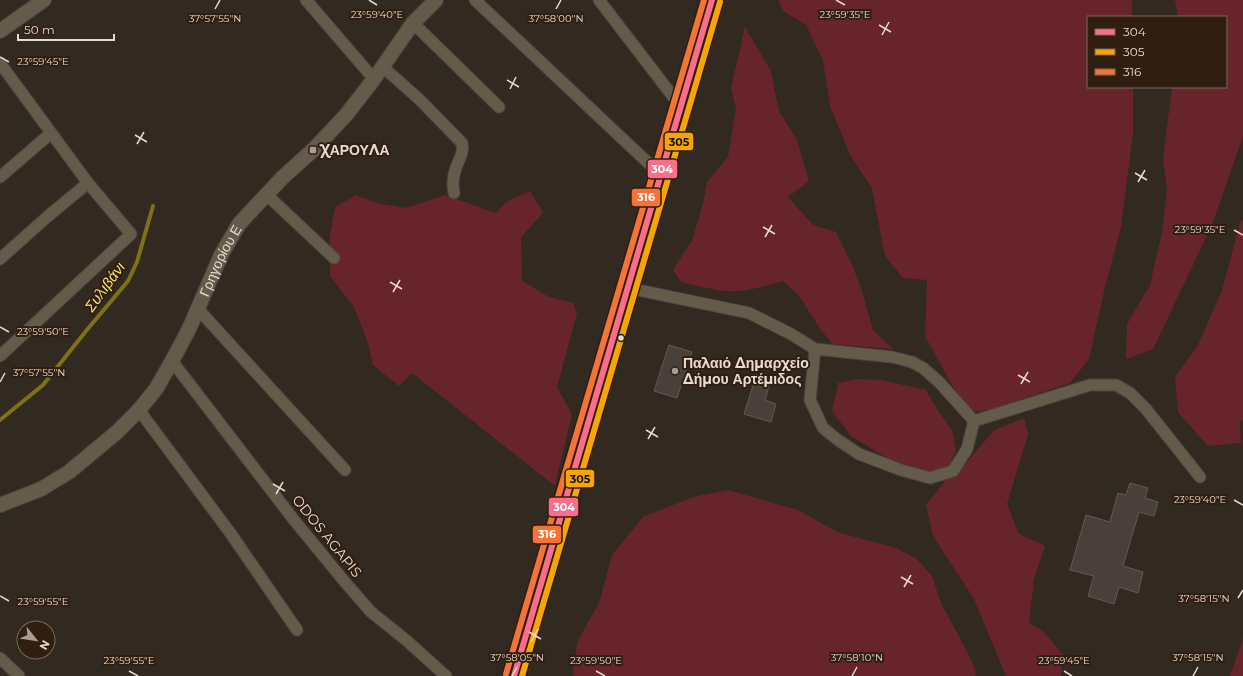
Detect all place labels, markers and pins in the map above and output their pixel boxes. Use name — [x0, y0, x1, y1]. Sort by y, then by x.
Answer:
place label: ΧΑΡΟΥΛΑ — [319, 141, 390, 159]
marker: ΧΑΡΟΥΛΑ — [308, 145, 318, 155]
unlabelled marker — [616, 333, 626, 343]
place label: Παλαιό Δημαρχείο Δήμου Αρτέμιδος — [682, 354, 809, 388]
marker: Παλαιό Δημαρχείο Δήμου Αρτέμιδος — [670, 366, 680, 376]

